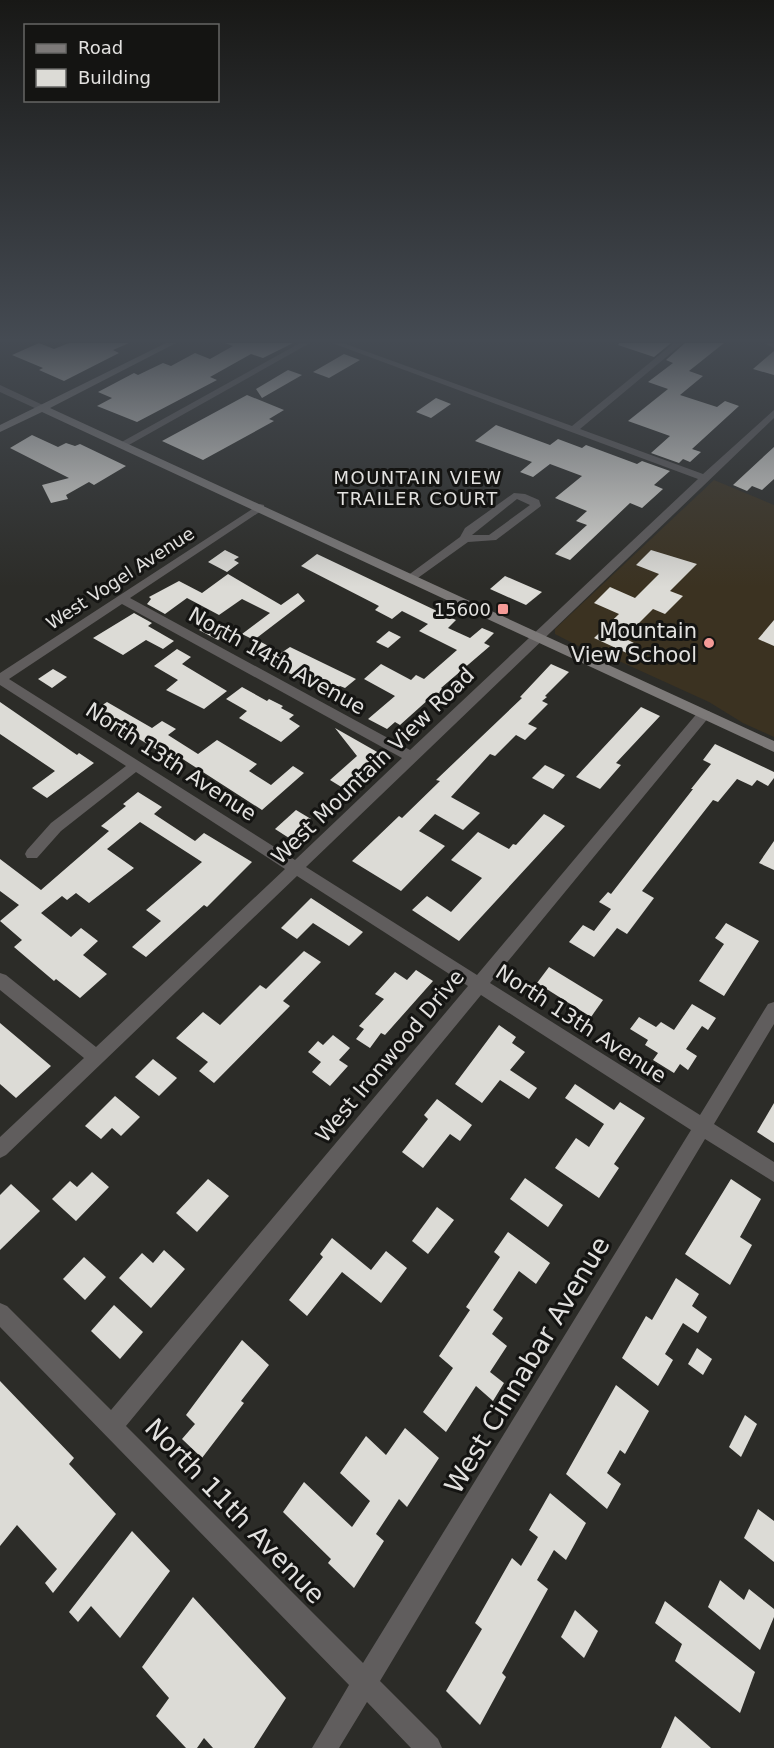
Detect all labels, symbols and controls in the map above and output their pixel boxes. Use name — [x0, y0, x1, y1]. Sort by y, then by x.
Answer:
legend — [24, 24, 219, 102]
text: Road — [78, 37, 123, 58]
text: Building — [78, 67, 151, 88]
district label: MOUNTAIN VIEW TRAILER COURT — [333, 467, 503, 509]
street label: West Vogel Avenue — [42, 522, 198, 634]
place label: 15600 — [434, 599, 491, 620]
street label: North 14th Avenue — [184, 602, 370, 720]
marker: 15600 — [496, 602, 510, 616]
place label: Mountain View School — [571, 619, 697, 667]
marker: Mountain View School — [702, 636, 716, 650]
street label: West Mountain View Road — [267, 663, 479, 869]
street label: North 13th Avenue — [81, 698, 261, 826]
street label: North 13th Avenue — [491, 960, 671, 1088]
street label: West Ironwood Drive — [311, 965, 469, 1147]
street label: West Cinnabar Avenue — [438, 1231, 616, 1499]
street label: North 11th Avenue — [139, 1412, 331, 1610]

